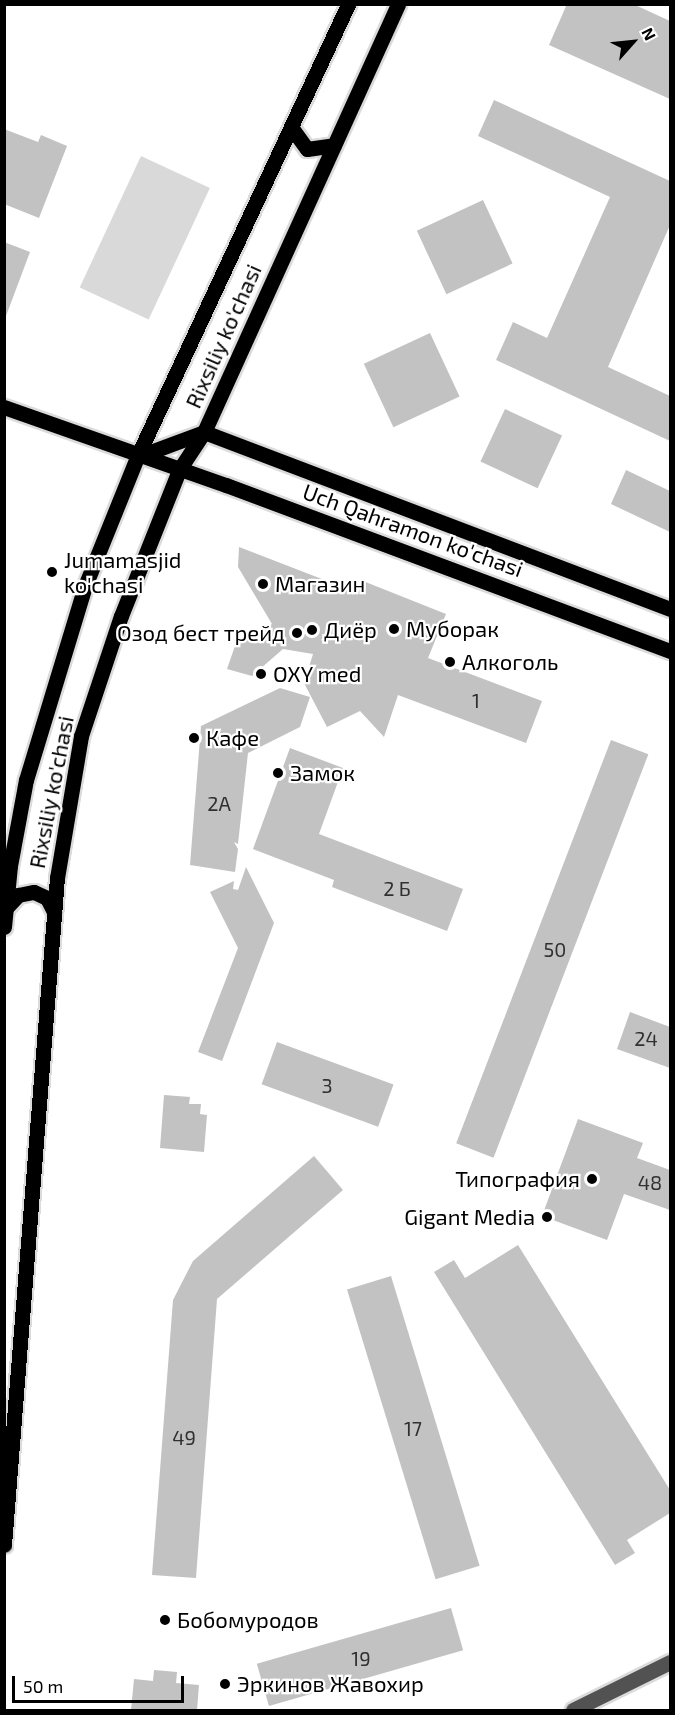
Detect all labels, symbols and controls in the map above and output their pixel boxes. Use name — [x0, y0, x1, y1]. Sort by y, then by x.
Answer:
north arrow — [603, 12, 663, 72]
text: N — [638, 24, 661, 43]
street label: Rixsiliy ko'chasi — [179, 260, 267, 412]
street label: Uch Qahramon ko'chasi — [299, 478, 527, 582]
place label: Jumamasjid ko'chasi — [64, 546, 181, 598]
marker: Jumamasjid ko'chasi — [45, 565, 59, 579]
place label: Магазин — [275, 571, 365, 597]
marker: Магазин — [256, 577, 270, 591]
place label: Муборак — [406, 616, 499, 642]
place label: Диёр — [324, 617, 377, 643]
place label: Озод бест трейд — [117, 620, 285, 646]
marker: Муборак — [387, 622, 401, 636]
marker: Диёр — [305, 623, 319, 637]
marker: Озод бест трейд — [290, 626, 304, 640]
place label: Алкоголь — [462, 649, 558, 675]
marker: Алкоголь — [443, 655, 457, 669]
place label: OXY med — [273, 661, 362, 687]
marker: OXY med — [254, 667, 268, 681]
house number: 1 — [472, 688, 480, 712]
street label: Rixsiliy ko'chasi — [23, 713, 79, 871]
place label: Кафе — [206, 725, 259, 751]
marker: Кафе — [187, 731, 201, 745]
place label: Замок — [290, 760, 355, 786]
marker: Замок — [271, 766, 285, 780]
house number: 2A — [207, 791, 231, 815]
house number: 2 Б — [383, 876, 411, 900]
house number: 50 — [544, 937, 566, 961]
house number: 24 — [634, 1026, 658, 1050]
house number: 3 — [321, 1073, 333, 1097]
place label: Типография — [455, 1166, 580, 1192]
house number: 48 — [638, 1170, 662, 1194]
marker: Типография — [585, 1172, 599, 1186]
place label: Gigant Media — [404, 1204, 535, 1230]
marker: Gigant Media — [540, 1210, 554, 1224]
house number: 17 — [404, 1416, 422, 1440]
house number: 49 — [172, 1425, 196, 1449]
place label: Бобомуродов — [177, 1607, 319, 1633]
marker: Бобомуродов — [158, 1613, 172, 1627]
house number: 19 — [351, 1646, 371, 1670]
scale bar — [15, 1664, 188, 1702]
place label: Эркинов Жавохир — [237, 1671, 424, 1697]
text: 50 m — [23, 1675, 63, 1697]
marker: Эркинов Жавохир — [218, 1677, 232, 1691]

